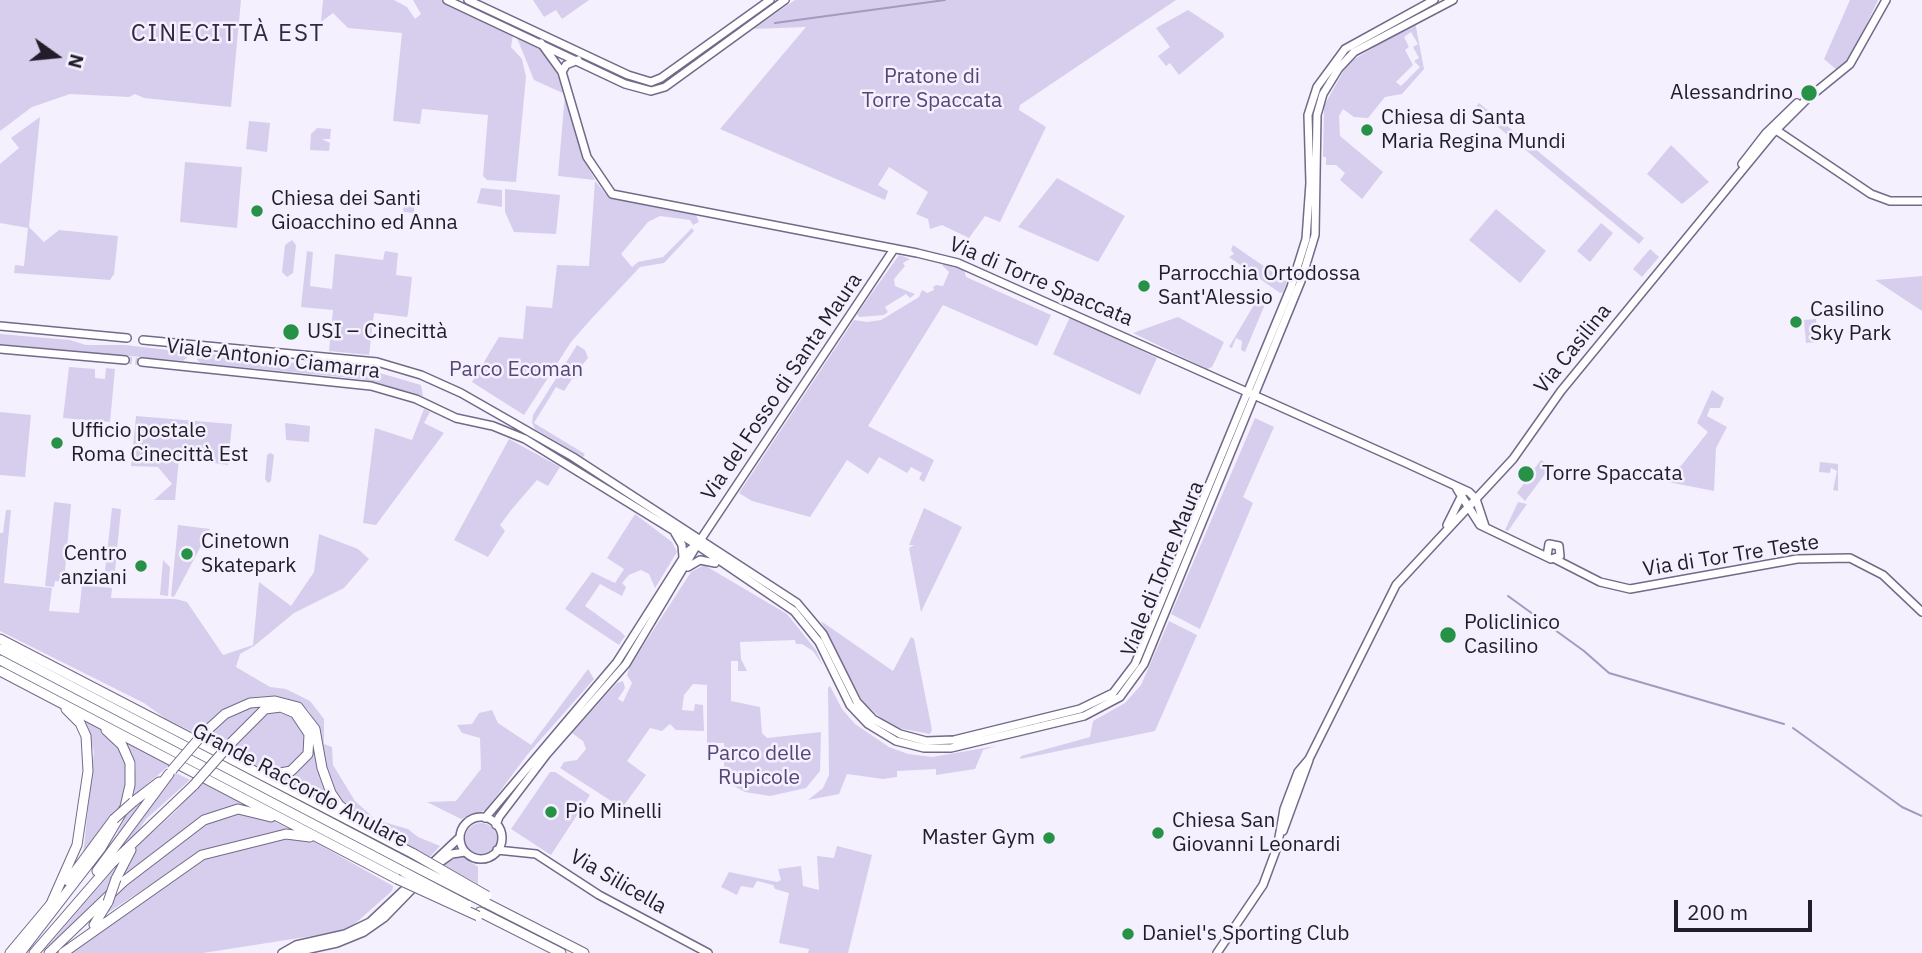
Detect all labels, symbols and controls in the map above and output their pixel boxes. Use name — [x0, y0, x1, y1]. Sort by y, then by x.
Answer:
district label: CINECITTÀ EST — [132, 20, 324, 48]
north arrow — [21, 21, 91, 91]
text: N — [63, 52, 90, 71]
park label: Pratone di Torre Spaccata — [862, 64, 1002, 114]
place label: Alessandrino — [1670, 80, 1793, 106]
marker: Alessandrino — [1799, 83, 1819, 103]
place label: Chiesa di Santa Maria Regina Mundi — [1381, 105, 1566, 155]
marker: Chiesa di Santa Maria Regina Mundi — [1359, 122, 1375, 138]
place label: Chiesa dei Santi Gioacchino ed Anna — [271, 186, 458, 236]
marker: Chiesa dei Santi Gioacchino ed Anna — [249, 203, 265, 219]
street label: Via di Torre Spaccata — [945, 232, 1137, 332]
place label: Parrocchia Ortodossa Sant'Alessio — [1158, 261, 1360, 311]
street label: Via del Fosso di Santa Maura — [696, 268, 868, 506]
marker: Parrocchia Ortodossa Sant'Alessio — [1136, 278, 1152, 294]
place label: Casilino Sky Park — [1810, 297, 1891, 347]
street label: Via Casilina — [1529, 299, 1617, 399]
marker: Casilino Sky Park — [1788, 314, 1804, 330]
place label: USI – Cinecittà — [307, 319, 447, 345]
marker: USI – Cinecittà — [281, 322, 301, 342]
street label: Viale Antonio Ciamarra — [165, 333, 381, 385]
park label: Parco Ecoman — [449, 357, 583, 383]
place label: Ufficio postale Roma Cinecittà Est — [71, 418, 248, 468]
marker: Ufficio postale Roma Cinecittà Est — [49, 435, 65, 451]
place label: Torre Spaccata — [1542, 461, 1683, 487]
marker: Torre Spaccata — [1516, 464, 1536, 484]
street label: Viale di Torre Maura — [1116, 478, 1210, 660]
place label: Cinetown Skatepark — [201, 529, 296, 579]
street label: Via di Tor Tre Teste — [1641, 530, 1821, 582]
place label: Centro anziani — [60, 541, 127, 591]
marker: Cinetown Skatepark — [179, 546, 195, 562]
marker: Centro anziani — [133, 558, 149, 574]
place label: Policlinico Casilino — [1464, 610, 1560, 660]
marker: Policlinico Casilino — [1438, 625, 1458, 645]
street label: Grande Raccordo Anulare — [188, 718, 412, 854]
park label: Parco delle Rupicole — [706, 741, 812, 791]
place label: Pio Minelli — [565, 799, 662, 825]
marker: Pio Minelli — [543, 804, 559, 820]
place label: Chiesa San Giovanni Leonardi — [1172, 808, 1341, 858]
place label: Master Gym — [922, 825, 1035, 851]
marker: Chiesa San Giovanni Leonardi — [1150, 825, 1166, 841]
marker: Master Gym — [1041, 830, 1057, 846]
street label: Via Silicella — [565, 844, 671, 920]
scale bar — [1677, 886, 1815, 930]
text: 200 m — [1687, 898, 1748, 926]
place label: Daniel's Sporting Club — [1142, 921, 1349, 947]
marker: Daniel's Sporting Club — [1120, 926, 1136, 942]

